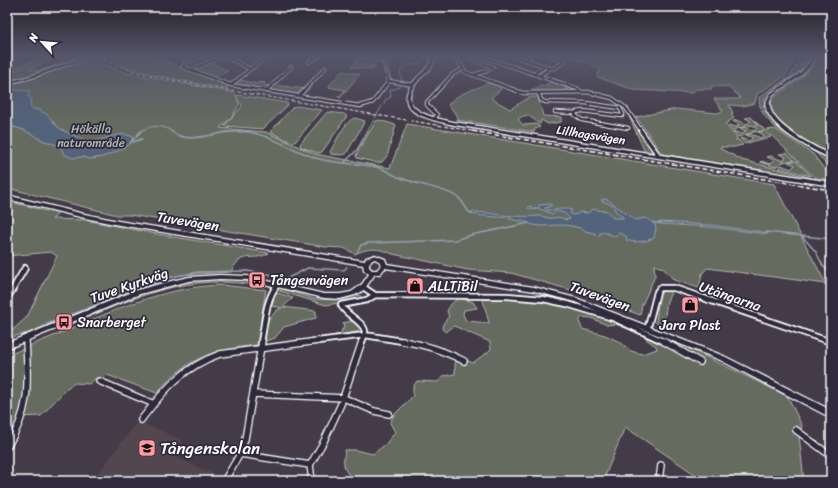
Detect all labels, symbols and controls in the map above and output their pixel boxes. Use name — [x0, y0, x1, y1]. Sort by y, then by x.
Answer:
north arrow — [22, 22, 62, 62]
text: N — [23, 30, 44, 46]
park label: Hökälla naturområde — [57, 118, 125, 154]
street label: Lillhagsvägen — [555, 119, 628, 151]
street label: Tuvevägen — [155, 204, 221, 239]
street label: Tuve Kyrkväg — [87, 260, 171, 310]
place label: Tångenvägen — [270, 268, 349, 293]
bus stop icon: Tångenvägen — [247, 270, 267, 290]
place label: ALLTiBil — [427, 274, 479, 299]
street label: Tuvevägen — [566, 274, 634, 319]
street label: Utängarna — [695, 274, 765, 319]
shop icon: ALLTiBil — [405, 276, 425, 296]
shop icon: Jara Plast — [680, 295, 700, 315]
place label: Snarberget — [77, 310, 147, 335]
bus stop icon: Snarberget — [54, 312, 74, 332]
place label: Jara Plast — [658, 313, 721, 338]
place label: Tångenskolan — [160, 433, 260, 463]
school or university icon: Tångenskolan — [137, 438, 157, 458]

